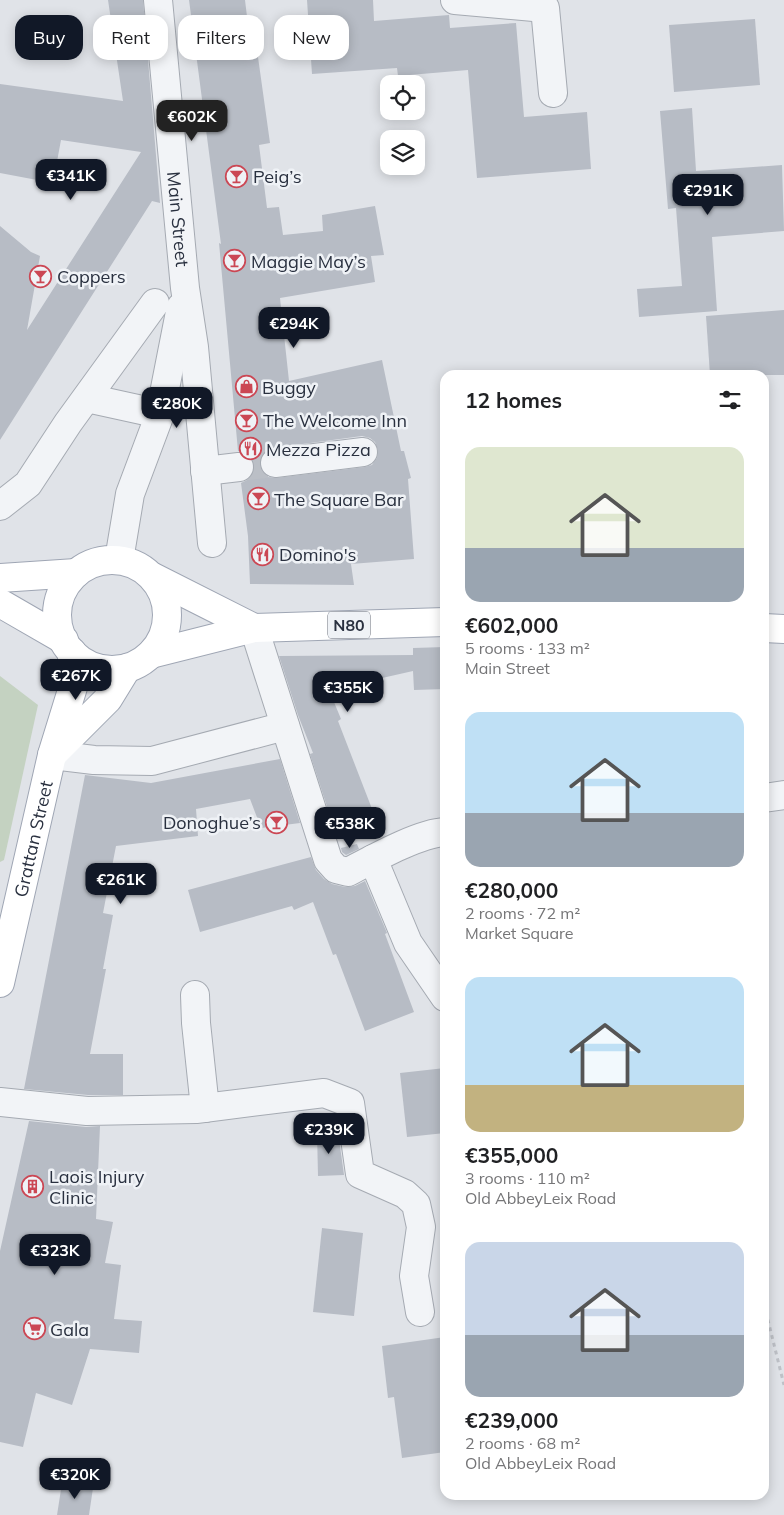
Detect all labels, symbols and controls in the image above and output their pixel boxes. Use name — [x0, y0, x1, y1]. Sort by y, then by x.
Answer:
chip: Buy — [15, 15, 83, 60]
chip: Rent — [93, 15, 168, 60]
chip: Filters — [178, 15, 264, 60]
chip: New — [274, 15, 349, 60]
map controls — [380, 75, 425, 175]
button: locate — [380, 75, 425, 120]
pin: €602K — [157, 100, 227, 142]
text: €602K — [167, 106, 217, 126]
button: layers — [380, 130, 425, 175]
pin: €341K — [36, 158, 106, 201]
bar icon: Peig’s — [225, 164, 249, 188]
text: €341K — [46, 165, 96, 185]
place label: Peig’s — [253, 165, 302, 188]
street label: Main Street — [163, 170, 194, 268]
pin: €291K — [673, 174, 743, 216]
text: €291K — [683, 180, 733, 200]
bar icon: Maggie May’s — [223, 249, 247, 273]
place label: Maggie May’s — [251, 250, 366, 273]
bar icon: Coppers — [29, 264, 53, 288]
place label: Coppers — [57, 265, 126, 288]
pin: €294K — [259, 306, 329, 349]
text: €294K — [269, 313, 319, 333]
shop icon: Buggy — [234, 375, 258, 399]
place label: Buggy — [262, 376, 316, 399]
pin: €280K — [142, 386, 212, 429]
icon: filters — [716, 386, 744, 414]
text: 12 homes — [465, 387, 562, 413]
text: €280K — [152, 393, 202, 413]
bar icon: The Welcome Inn — [235, 408, 259, 432]
place label: The Welcome Inn — [263, 409, 407, 432]
restaurant icon: Mezza Pizza — [238, 437, 262, 461]
place label: Mezza Pizza — [266, 438, 371, 461]
icon: home — [560, 480, 650, 570]
bar icon: The Square Bar — [246, 487, 270, 511]
place label: The Square Bar — [274, 488, 404, 511]
restaurant icon: Domino's — [251, 542, 275, 566]
place label: Domino's — [279, 543, 357, 566]
road number: N80 — [328, 612, 370, 638]
text: €602,000 — [465, 612, 558, 638]
text: 5 rooms · 133 m² — [465, 638, 590, 658]
pin: €267K — [41, 658, 111, 701]
text: Main Street — [465, 658, 550, 678]
text: €267K — [51, 665, 101, 685]
pin: €355K — [313, 670, 383, 713]
text: €355K — [323, 677, 373, 697]
icon: home — [560, 745, 650, 835]
street label: Grattan Street — [8, 778, 57, 899]
pin: €538K — [315, 806, 385, 849]
bar icon: Donoghue’s — [265, 810, 289, 834]
place label: Donoghue’s — [163, 811, 261, 834]
text: €538K — [325, 813, 375, 833]
pin: €261K — [86, 862, 156, 905]
text: €261K — [96, 869, 146, 889]
text: €280,000 — [465, 877, 558, 903]
text: 2 rooms · 72 m² — [465, 903, 580, 923]
text: Market Square — [465, 923, 573, 943]
icon: home — [560, 1010, 650, 1100]
pin: €239K — [294, 1112, 364, 1155]
text: €239K — [304, 1119, 354, 1139]
text: €355,000 — [465, 1142, 558, 1168]
place label: Laois Injury Clinic — [49, 1165, 145, 1209]
text: 3 rooms · 110 m² — [465, 1168, 590, 1188]
building icon: Laois Injury Clinic — [21, 1174, 45, 1198]
text: Old AbbeyLeix Road — [465, 1188, 616, 1208]
pin: €323K — [20, 1234, 90, 1276]
text: €323K — [30, 1240, 80, 1260]
icon: home — [560, 1275, 650, 1365]
supermarket icon: Gala — [22, 1317, 46, 1341]
place label: Gala — [50, 1318, 89, 1341]
text: €239,000 — [465, 1407, 558, 1433]
text: 2 rooms · 68 m² — [465, 1433, 580, 1453]
text: Old AbbeyLeix Road — [465, 1453, 616, 1473]
pin: €320K — [40, 1458, 110, 1500]
text: €320K — [50, 1464, 100, 1484]

